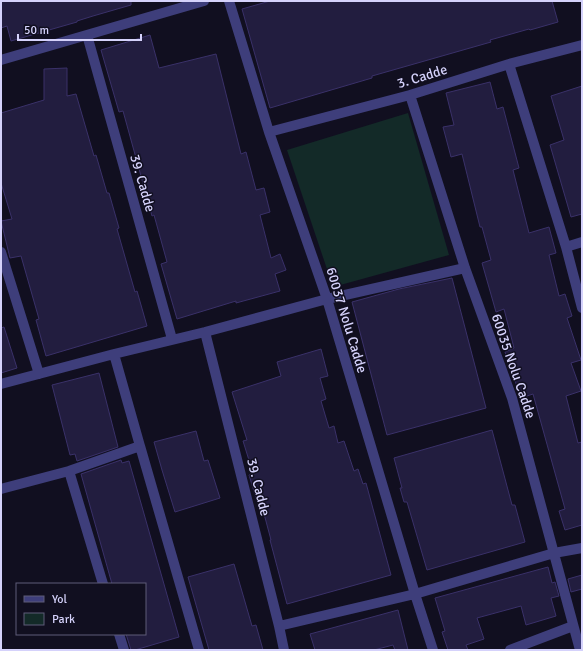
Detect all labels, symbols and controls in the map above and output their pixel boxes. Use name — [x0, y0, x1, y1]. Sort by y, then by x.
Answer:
scale bar — [18, 16, 141, 42]
text: 50 m — [24, 23, 49, 38]
street label: 3. Cadde — [395, 61, 449, 92]
street label: 39. Cadde — [126, 152, 159, 214]
street label: 60037 Nolu Cadde — [322, 265, 371, 375]
street label: 60035 Nolu Cadde — [488, 312, 539, 421]
street label: 39. Cadde — [243, 456, 274, 518]
legend — [16, 583, 146, 635]
text: Yol — [52, 592, 68, 607]
text: Park — [52, 612, 75, 627]

